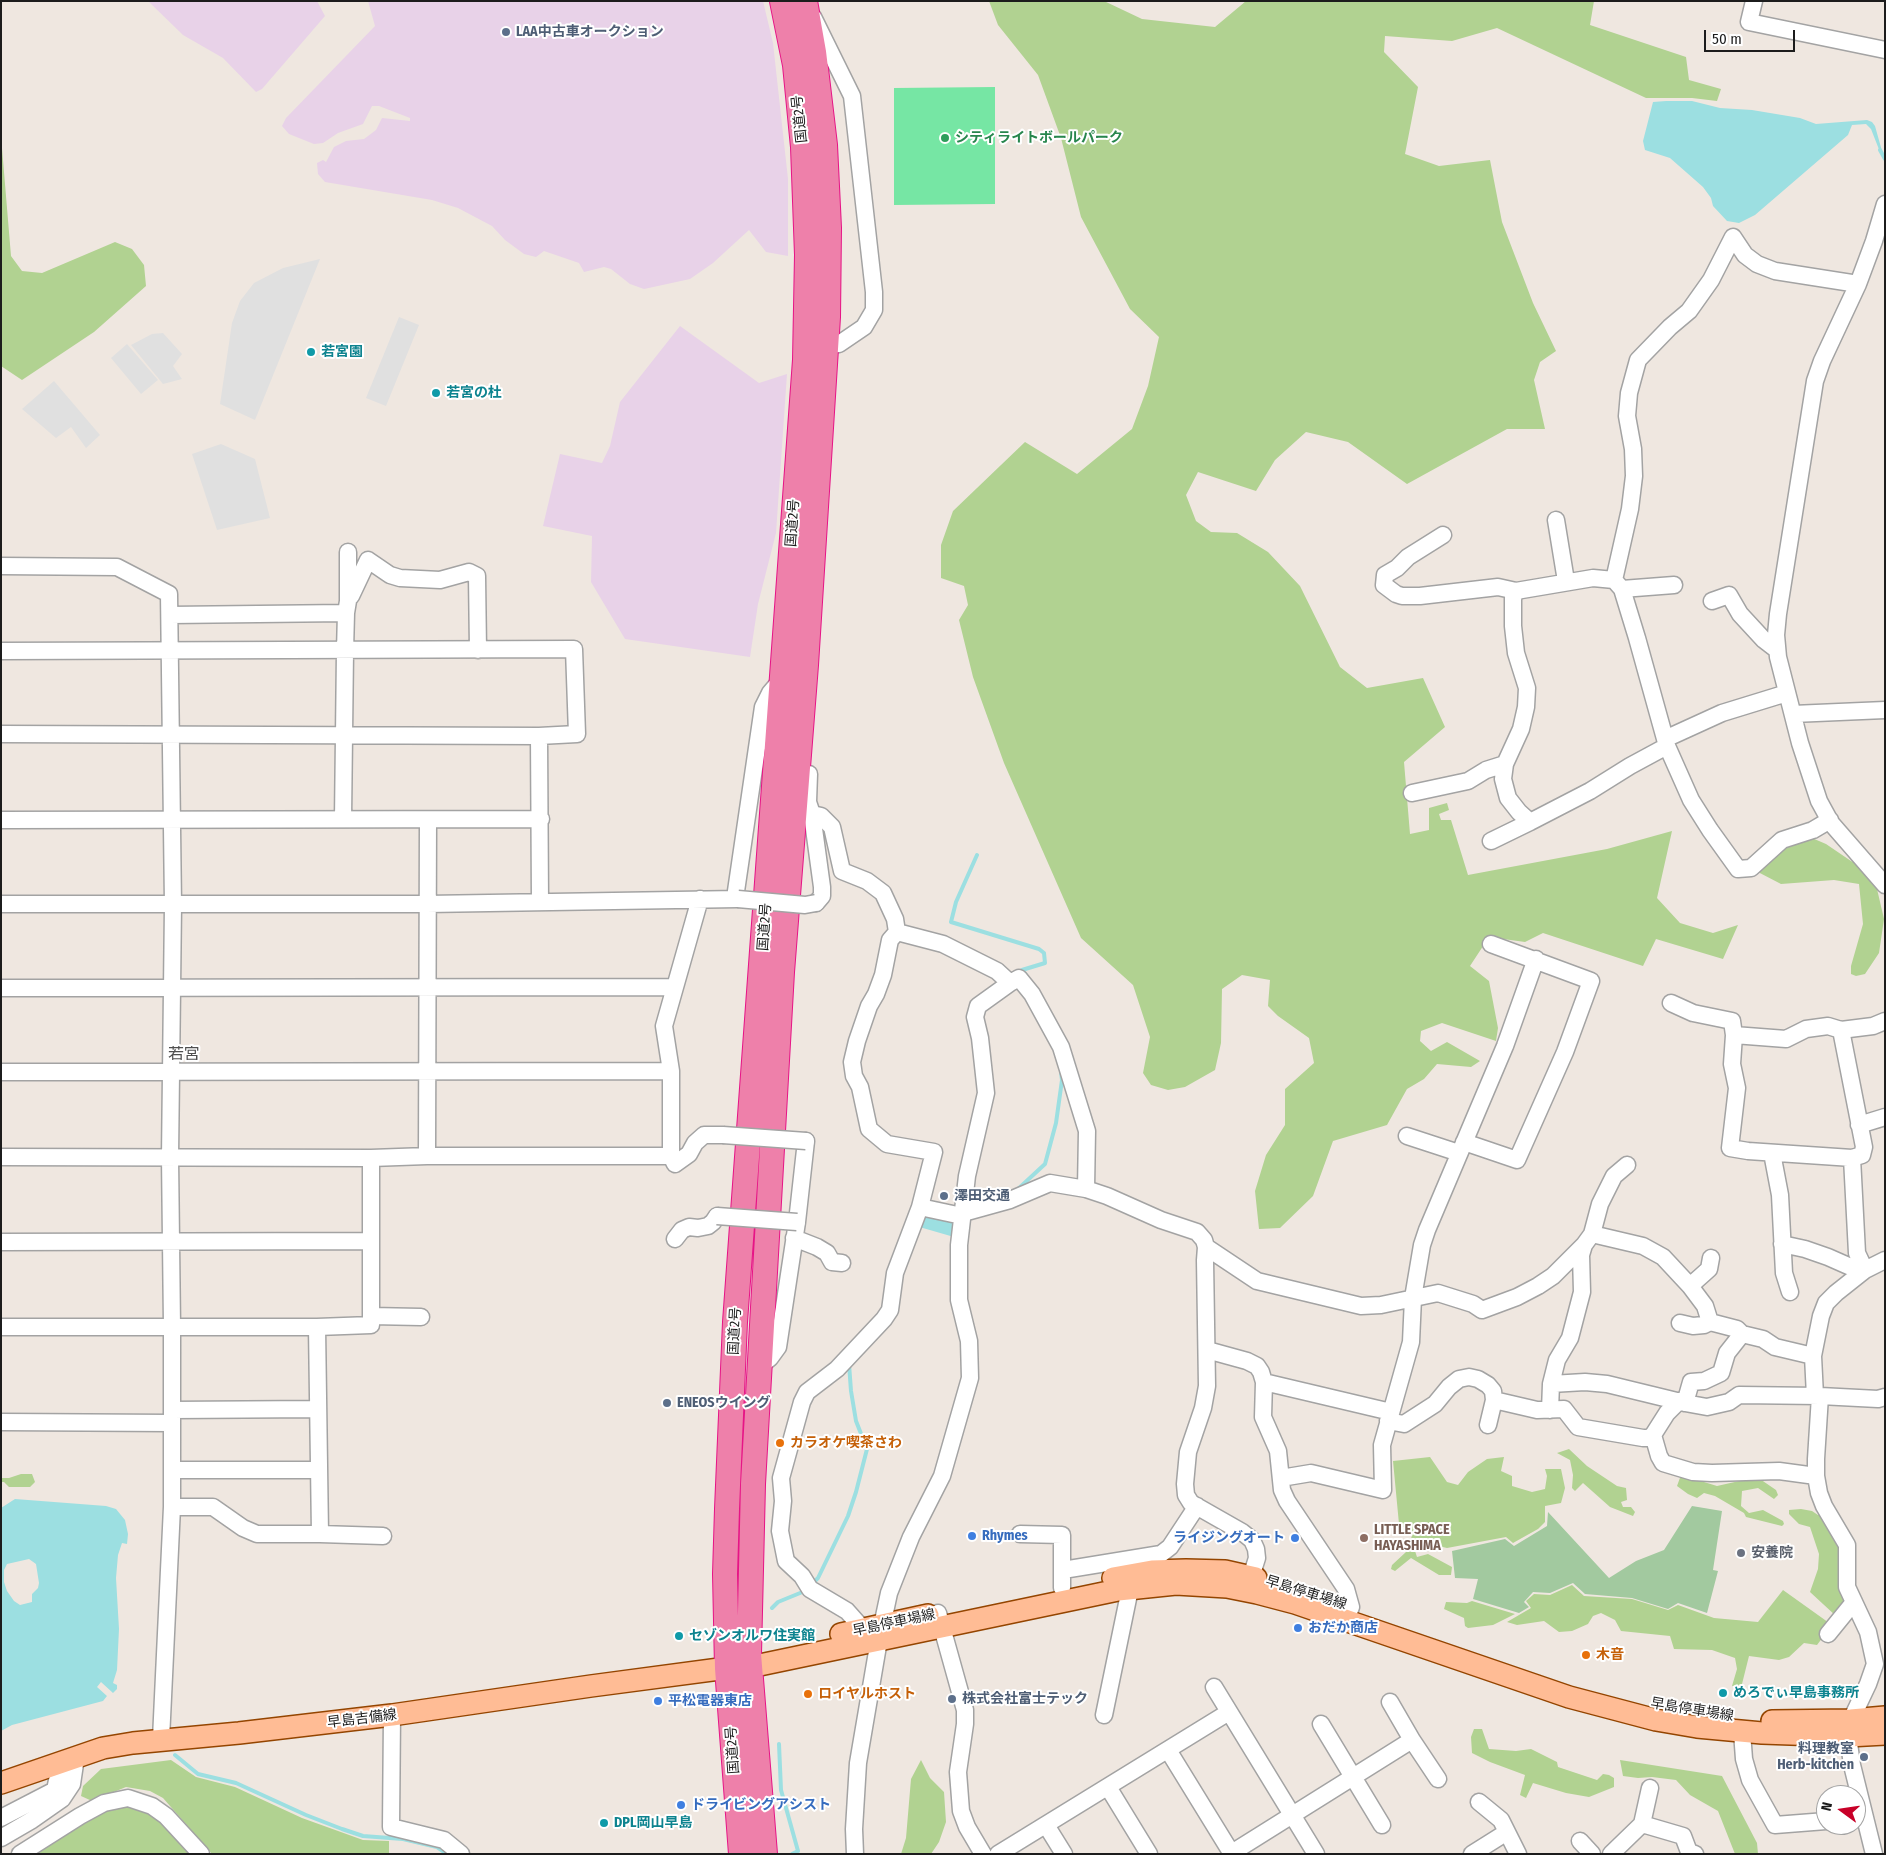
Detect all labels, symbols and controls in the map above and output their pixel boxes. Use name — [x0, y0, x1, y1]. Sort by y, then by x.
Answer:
scale bar — [1706, 20, 1797, 52]
place label: LAA中古車オークション — [516, 24, 664, 40]
marker: LAA中古車オークション — [500, 26, 512, 38]
text: 50 m — [1712, 30, 1742, 48]
street label: 国道2号 — [789, 94, 811, 144]
place label: シティライトボールパーク — [955, 130, 1123, 146]
marker: シティライトボールパーク — [939, 132, 951, 144]
place label: 若宮園 — [321, 344, 363, 360]
marker: 若宮園 — [305, 346, 317, 358]
place label: 若宮の杜 — [446, 385, 502, 401]
marker: 若宮の杜 — [430, 387, 442, 399]
street label: 国道2号 — [783, 498, 803, 548]
street label: 国道2号 — [755, 902, 775, 952]
district label: 若宮 — [168, 1045, 200, 1065]
place label: 澤田交通 — [954, 1188, 1010, 1204]
marker: 澤田交通 — [938, 1190, 950, 1202]
street label: 国道2号 — [725, 1307, 745, 1355]
place label: ENEOSウイング — [677, 1395, 771, 1411]
marker: ENEOSウイング — [661, 1397, 673, 1409]
place label: カラオケ喫茶さわ — [790, 1435, 902, 1451]
marker: カラオケ喫茶さわ — [774, 1437, 786, 1449]
place label: LITTLE SPACE HAYASHIMA — [1374, 1522, 1450, 1554]
place label: Rhymes — [982, 1528, 1028, 1544]
marker: Rhymes — [966, 1530, 978, 1542]
place label: ライジングオート — [1173, 1530, 1285, 1546]
marker: ライジングオート — [1289, 1532, 1301, 1544]
marker: LITTLE SPACE HAYASHIMA — [1358, 1532, 1370, 1544]
place label: 安養院 — [1751, 1545, 1793, 1561]
marker: 安養院 — [1735, 1547, 1747, 1559]
street label: 早島停車場線 — [1263, 1573, 1349, 1613]
street label: 早島停車場線 — [851, 1606, 937, 1640]
place label: おだか商店 — [1308, 1620, 1378, 1636]
marker: おだか商店 — [1292, 1622, 1304, 1634]
place label: セゾンオルワ住実館 — [689, 1628, 815, 1644]
marker: セゾンオルワ住実館 — [673, 1630, 685, 1642]
place label: 木音 — [1596, 1647, 1624, 1663]
marker: 木音 — [1580, 1649, 1592, 1661]
place label: めろでぃ早島事務所 — [1733, 1685, 1859, 1701]
place label: ロイヤルホスト — [818, 1686, 916, 1702]
marker: めろでぃ早島事務所 — [1717, 1687, 1729, 1699]
marker: ロイヤルホスト — [802, 1688, 814, 1700]
place label: 株式会社富士テック — [962, 1691, 1088, 1707]
place label: 平松電器東店 — [668, 1693, 752, 1709]
marker: 株式会社富士テック — [946, 1693, 958, 1705]
marker: 平松電器東店 — [652, 1695, 664, 1707]
street label: 早島停車場線 — [1649, 1695, 1735, 1725]
street label: 早島吉備線 — [326, 1706, 398, 1732]
street label: 国道2号 — [723, 1725, 743, 1775]
place label: 料理教室 Herb-kitchen — [1777, 1741, 1854, 1774]
marker: 料理教室 Herb-kitchen — [1858, 1751, 1870, 1763]
north arrow — [1816, 1785, 1866, 1835]
place label: ドライビングアシスト — [691, 1797, 831, 1813]
marker: ドライビングアシスト — [675, 1799, 687, 1811]
text: N — [1818, 1800, 1836, 1813]
place label: DPL岡山早島 — [614, 1815, 692, 1831]
marker: DPL岡山早島 — [598, 1817, 610, 1829]

